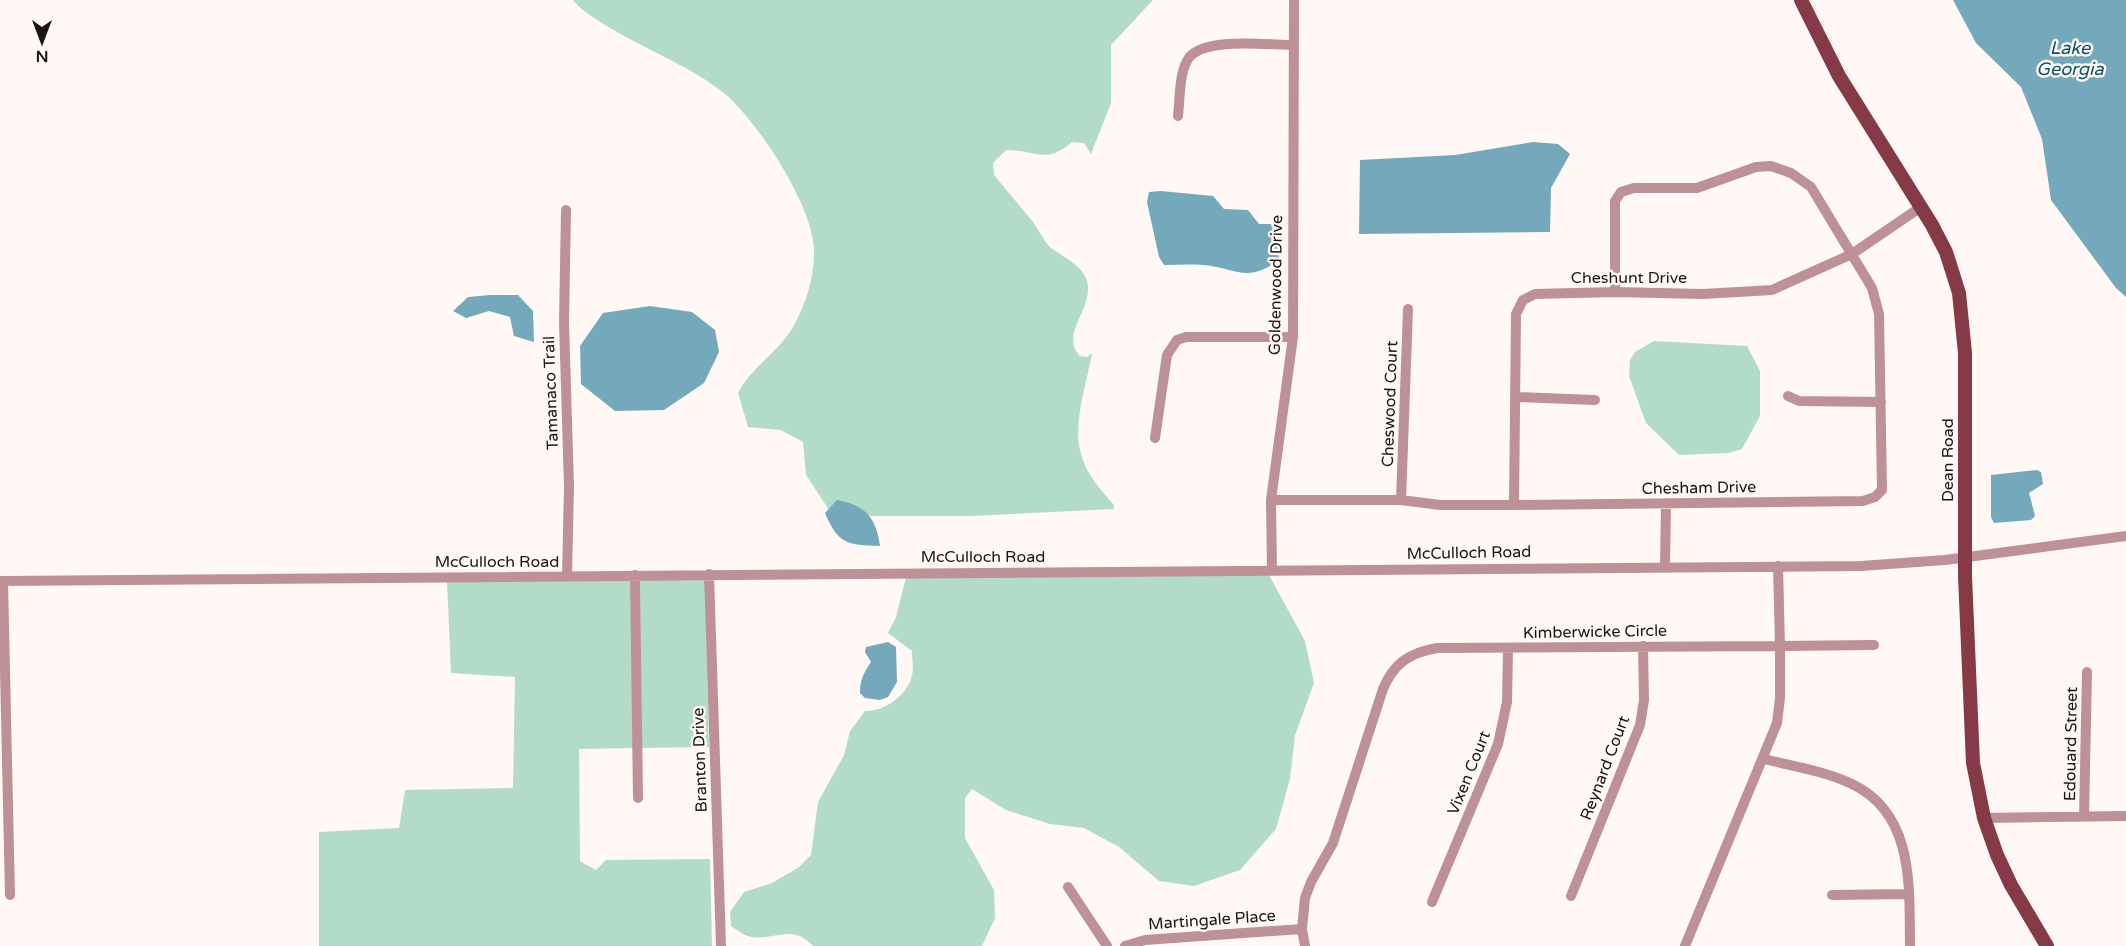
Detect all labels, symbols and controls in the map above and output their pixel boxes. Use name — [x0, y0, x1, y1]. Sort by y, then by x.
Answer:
north arrow — [12, 12, 72, 72]
water label: Lake Georgia — [2036, 37, 2105, 80]
text: N — [36, 46, 48, 66]
street label: Goldenwood Drive — [1265, 215, 1287, 355]
street label: Cheshunt Drive — [1571, 268, 1687, 288]
street label: Tamanaco Trail — [539, 336, 563, 450]
street label: Cheswood Court — [1378, 340, 1402, 468]
street label: Dean Road — [1938, 418, 1958, 502]
street label: Chesham Drive — [1642, 477, 1756, 499]
street label: McCulloch Road — [1407, 542, 1531, 564]
street label: McCulloch Road — [921, 547, 1045, 567]
street label: McCulloch Road — [435, 552, 559, 572]
street label: Kimberwicke Circle — [1523, 621, 1667, 643]
street label: Edouard Street — [2060, 687, 2082, 801]
street label: Branton Drive — [688, 707, 712, 813]
street label: Reynard Court — [1576, 713, 1634, 823]
street label: Vixen Court — [1443, 728, 1495, 818]
street label: Martingale Place — [1148, 906, 1276, 934]

